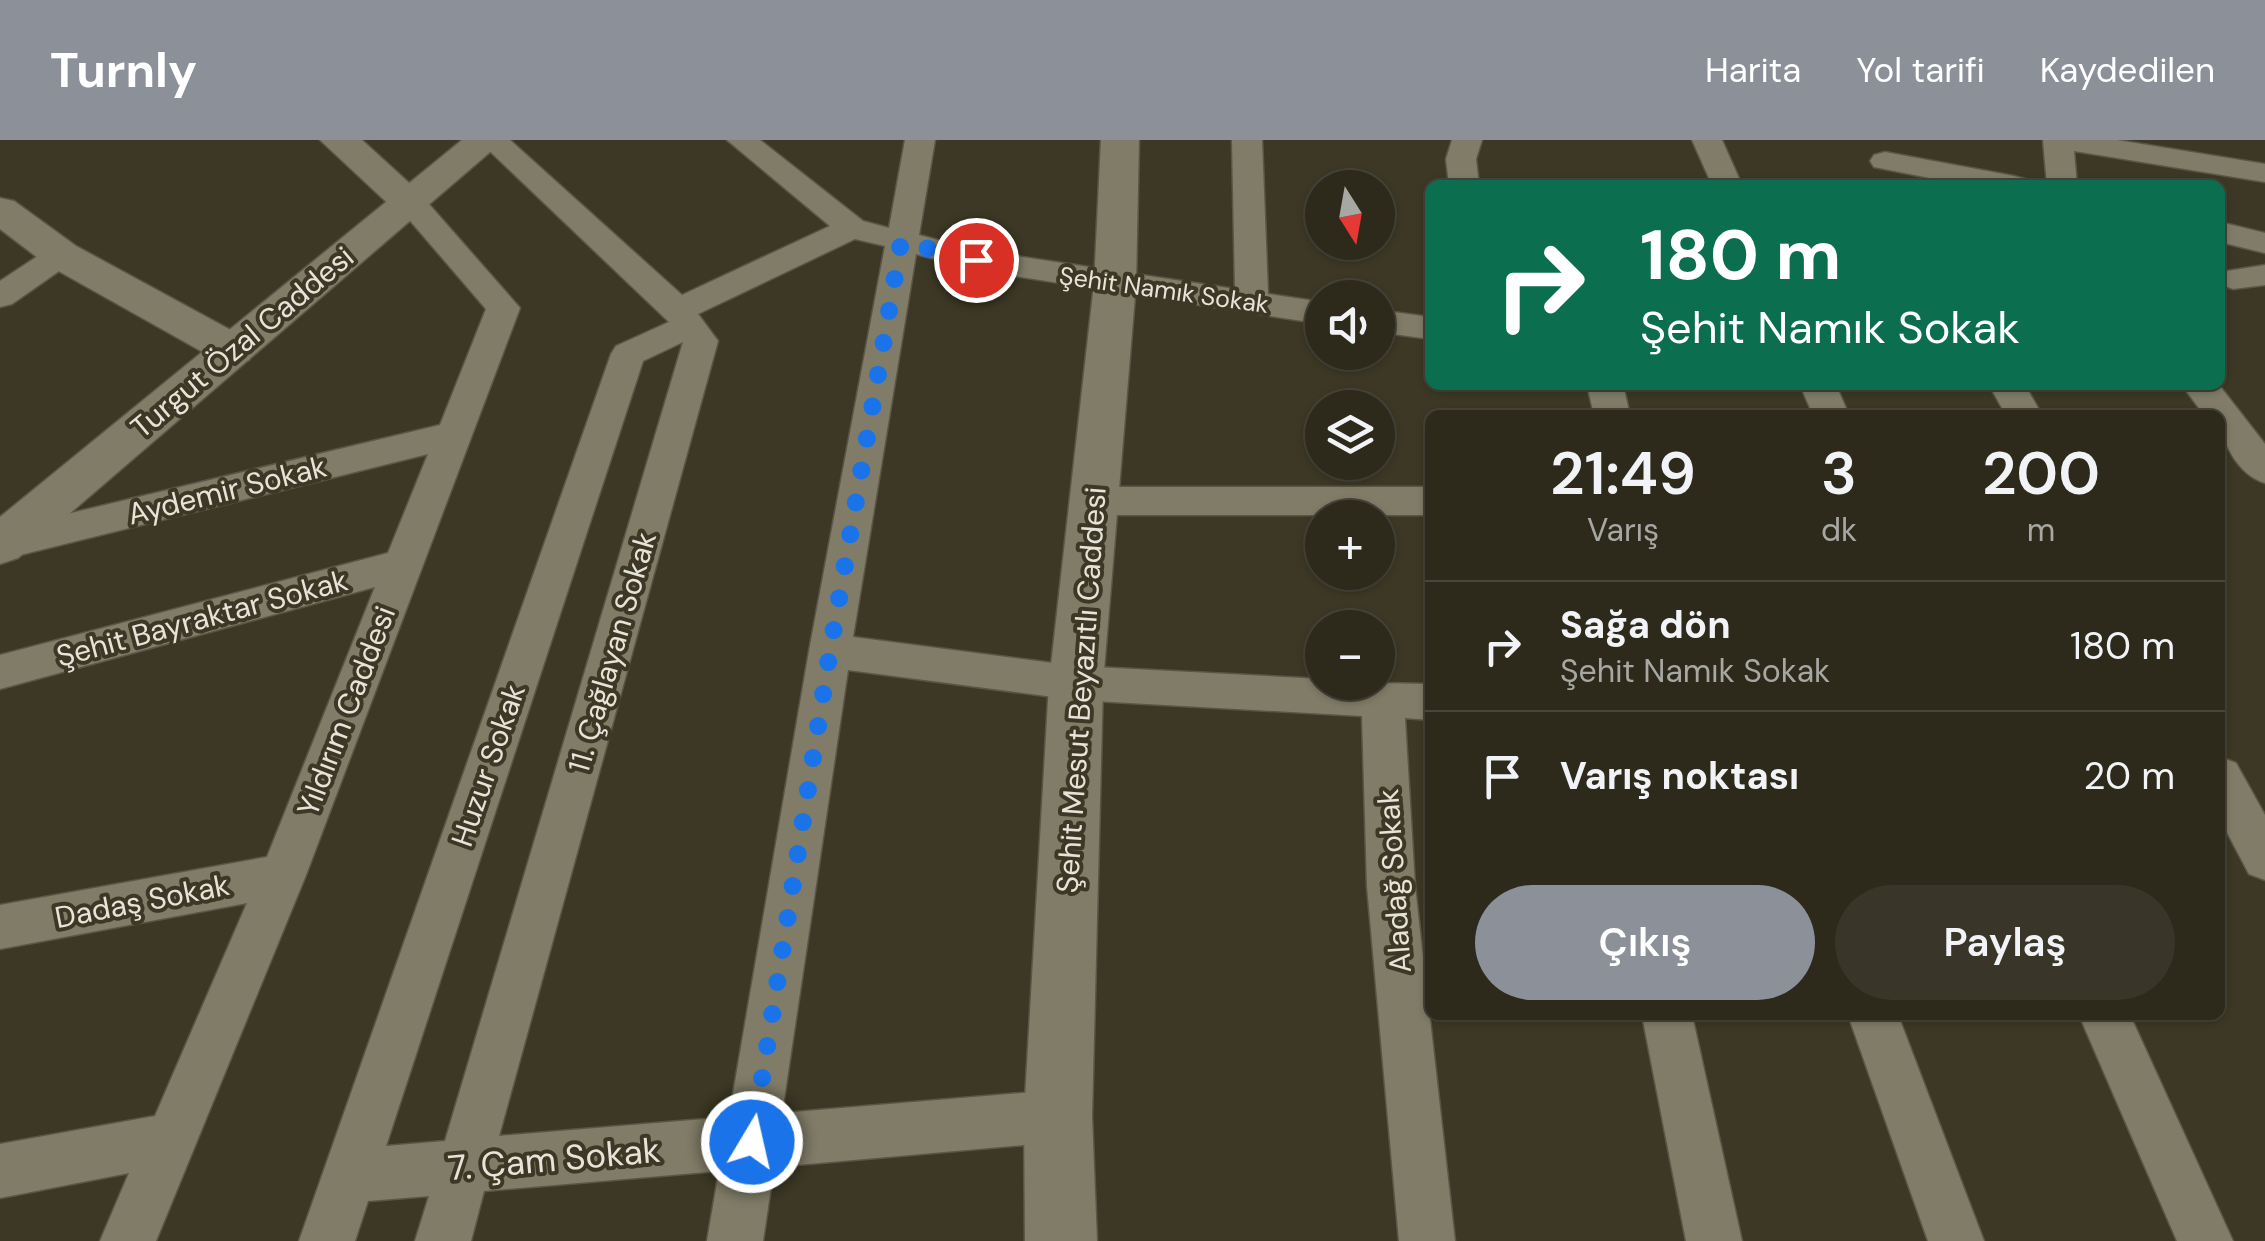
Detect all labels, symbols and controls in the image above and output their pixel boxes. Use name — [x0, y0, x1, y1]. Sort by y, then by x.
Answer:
text: Turnly — [50, 39, 197, 102]
text: Harita — [1705, 47, 1801, 93]
text: Yol tarifi — [1856, 47, 1985, 93]
text: Kaydedilen — [2040, 47, 2215, 93]
north arrow — [1305, 170, 1395, 260]
map controls — [1305, 170, 1395, 700]
text: 180 m — [1640, 210, 1841, 301]
pin — [934, 218, 1019, 303]
icon: right — [1475, 220, 1605, 350]
icon: arrive — [949, 233, 1004, 288]
street label: Turgut Özal Caddesi — [123, 237, 361, 447]
street label: Şehit Namık Sokak — [1057, 259, 1271, 321]
button: sound — [1305, 280, 1395, 370]
text: Şehit Namık Sokak — [1640, 298, 2020, 357]
button: layers — [1305, 390, 1395, 480]
text: 21:49 — [1550, 434, 1696, 513]
text: 3 — [1821, 434, 1857, 513]
text: 200 — [1982, 434, 2100, 513]
street label: Aydemir Sokak — [124, 446, 330, 534]
street label: Şehit Mesut Beyazıtlı Caddesi — [1047, 486, 1115, 894]
button: + — [1305, 500, 1395, 590]
text: Varış — [1587, 509, 1659, 551]
text: dk — [1821, 509, 1857, 551]
text: m — [2027, 509, 2055, 551]
street label: 11. Çağlayan Sokak — [559, 527, 665, 777]
street label: Şehit Bayraktar Sokak — [52, 560, 352, 676]
street label: Yıldırım Caddesi — [288, 600, 404, 822]
text: Sağa dön — [1560, 600, 1731, 650]
button: − — [1305, 610, 1395, 700]
icon: right — [1475, 619, 1530, 674]
text: 180 m — [2070, 621, 2175, 671]
text: Şehit Namık Sokak — [1560, 650, 1830, 692]
street label: Huzur Sokak — [442, 679, 534, 851]
icon: arrive — [1475, 749, 1530, 804]
text: Varış noktası — [1560, 751, 1799, 801]
text: 20 m — [2084, 751, 2175, 801]
street label: Aladağ Sokak — [1368, 788, 1420, 974]
street label: Dadaş Sokak — [52, 865, 232, 937]
button: Çıkış — [1475, 885, 1815, 1000]
button: Paylaş — [1835, 885, 2175, 1000]
position arrow — [700, 1090, 804, 1194]
street label: 7. Çam Sokak — [446, 1127, 662, 1191]

